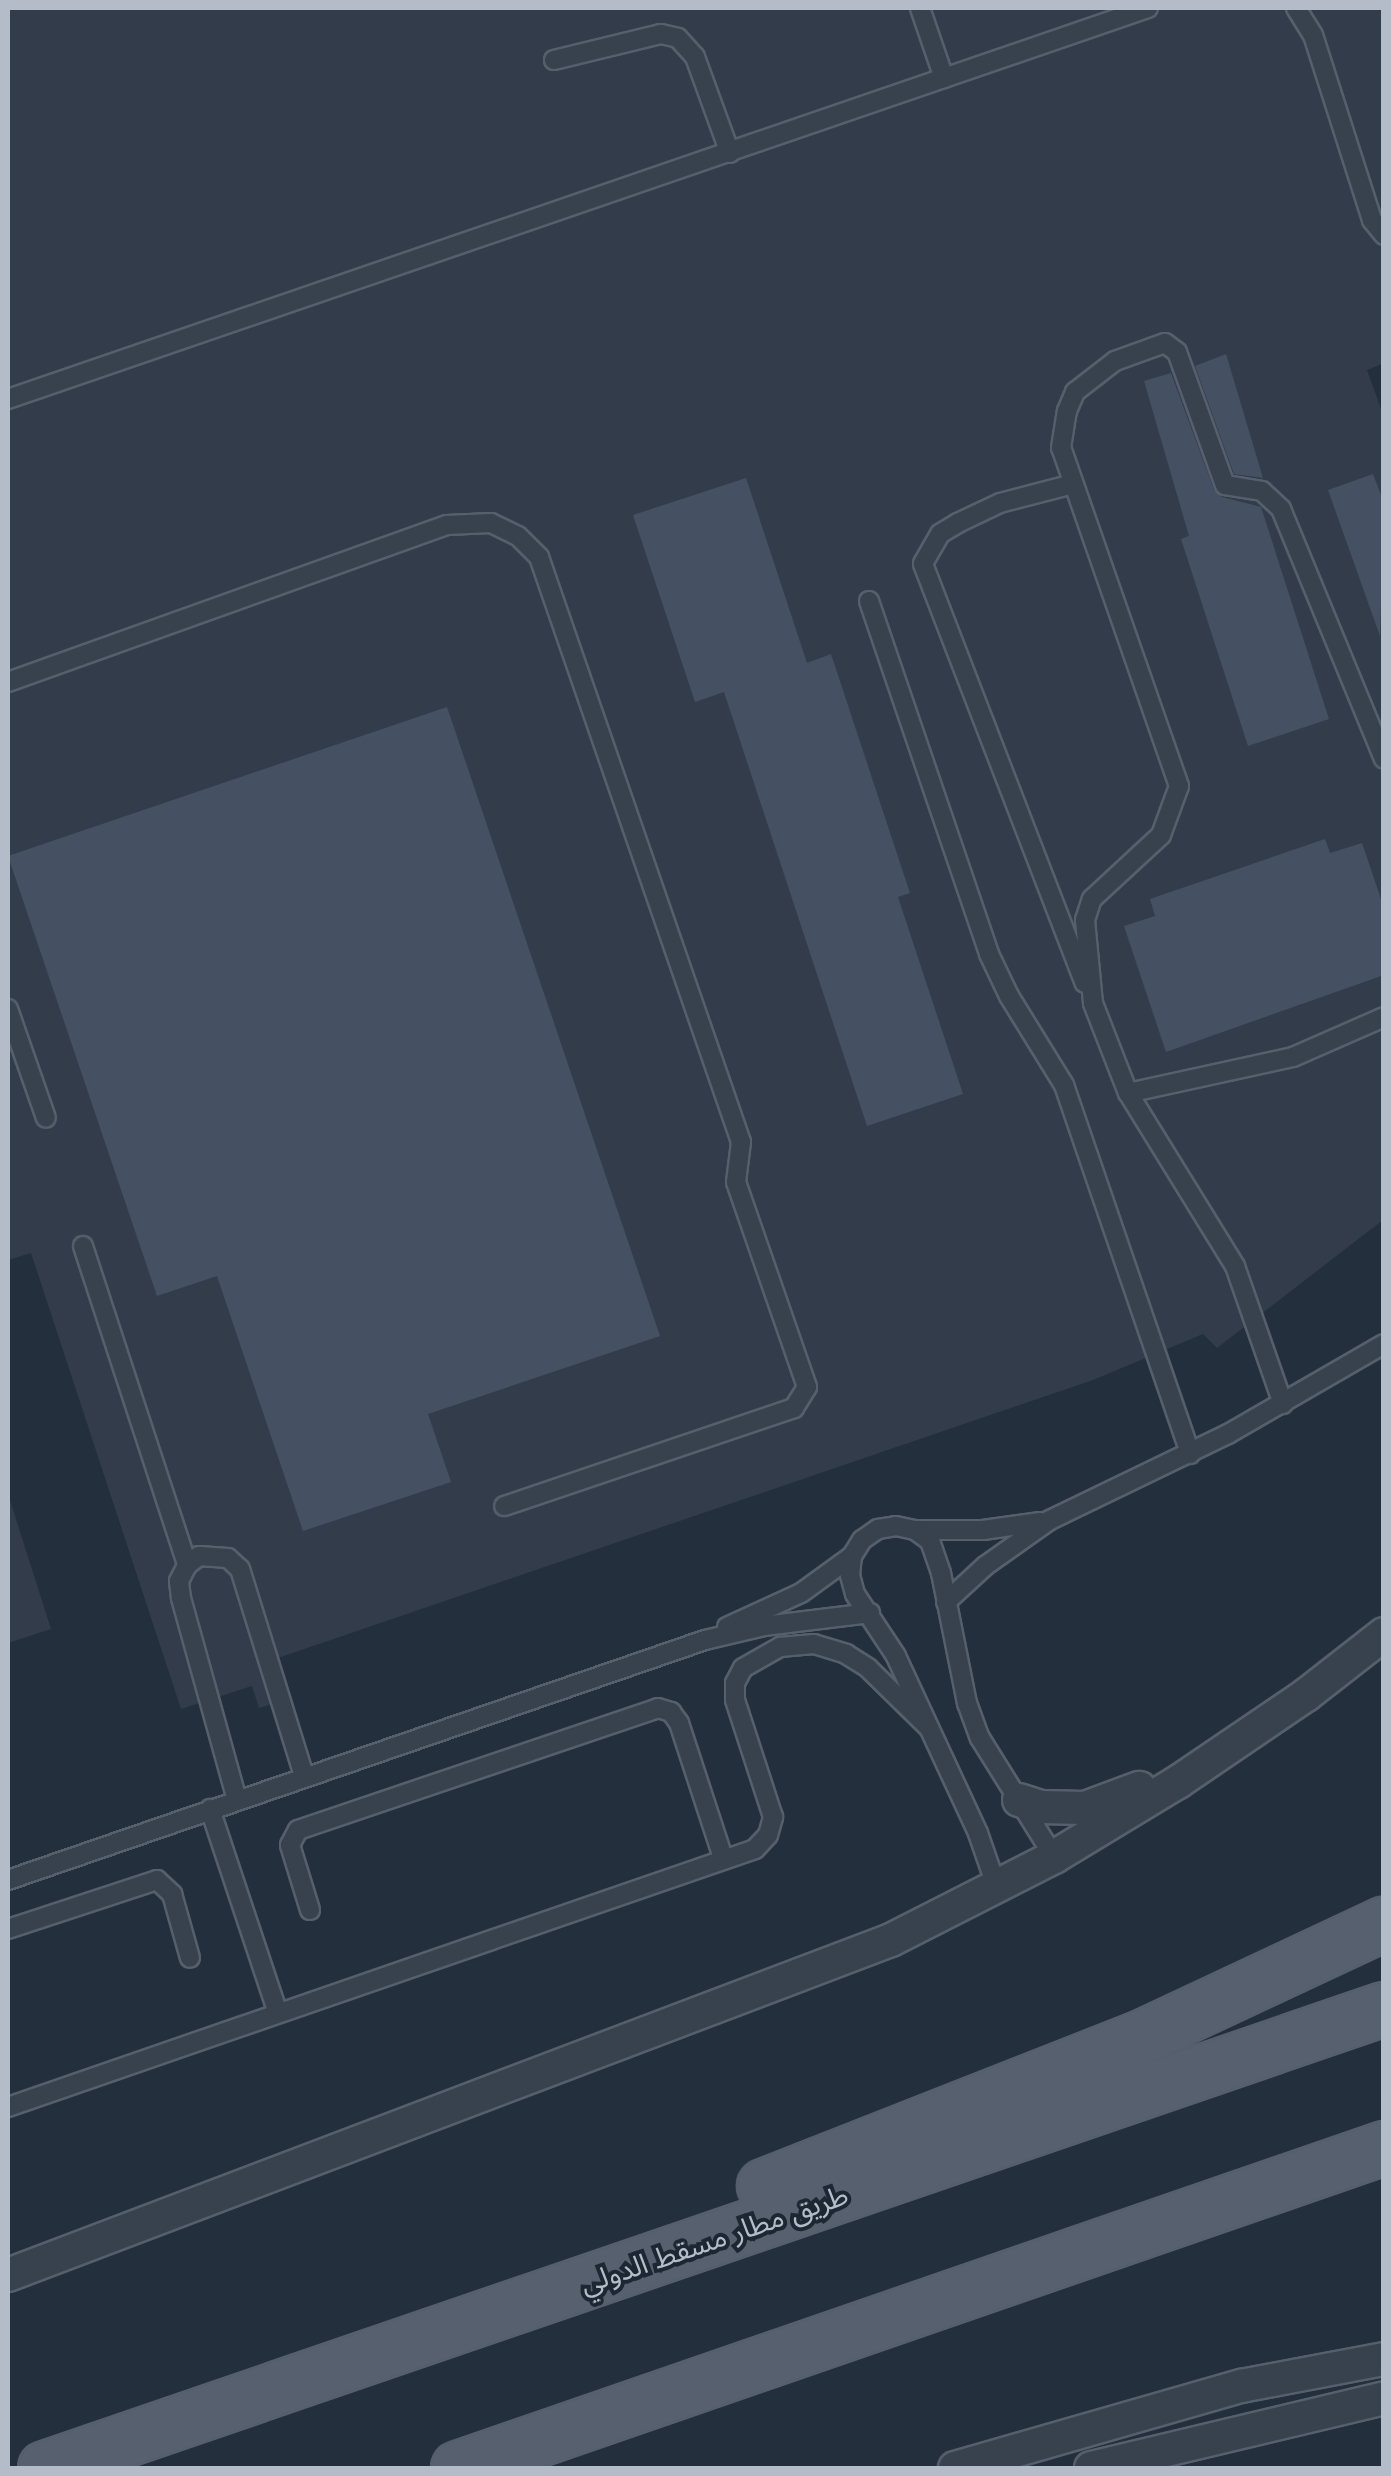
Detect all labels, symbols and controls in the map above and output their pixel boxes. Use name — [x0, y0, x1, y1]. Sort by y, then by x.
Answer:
street label: طريق مطار مسقط الدولي — [576, 2177, 852, 2301]

